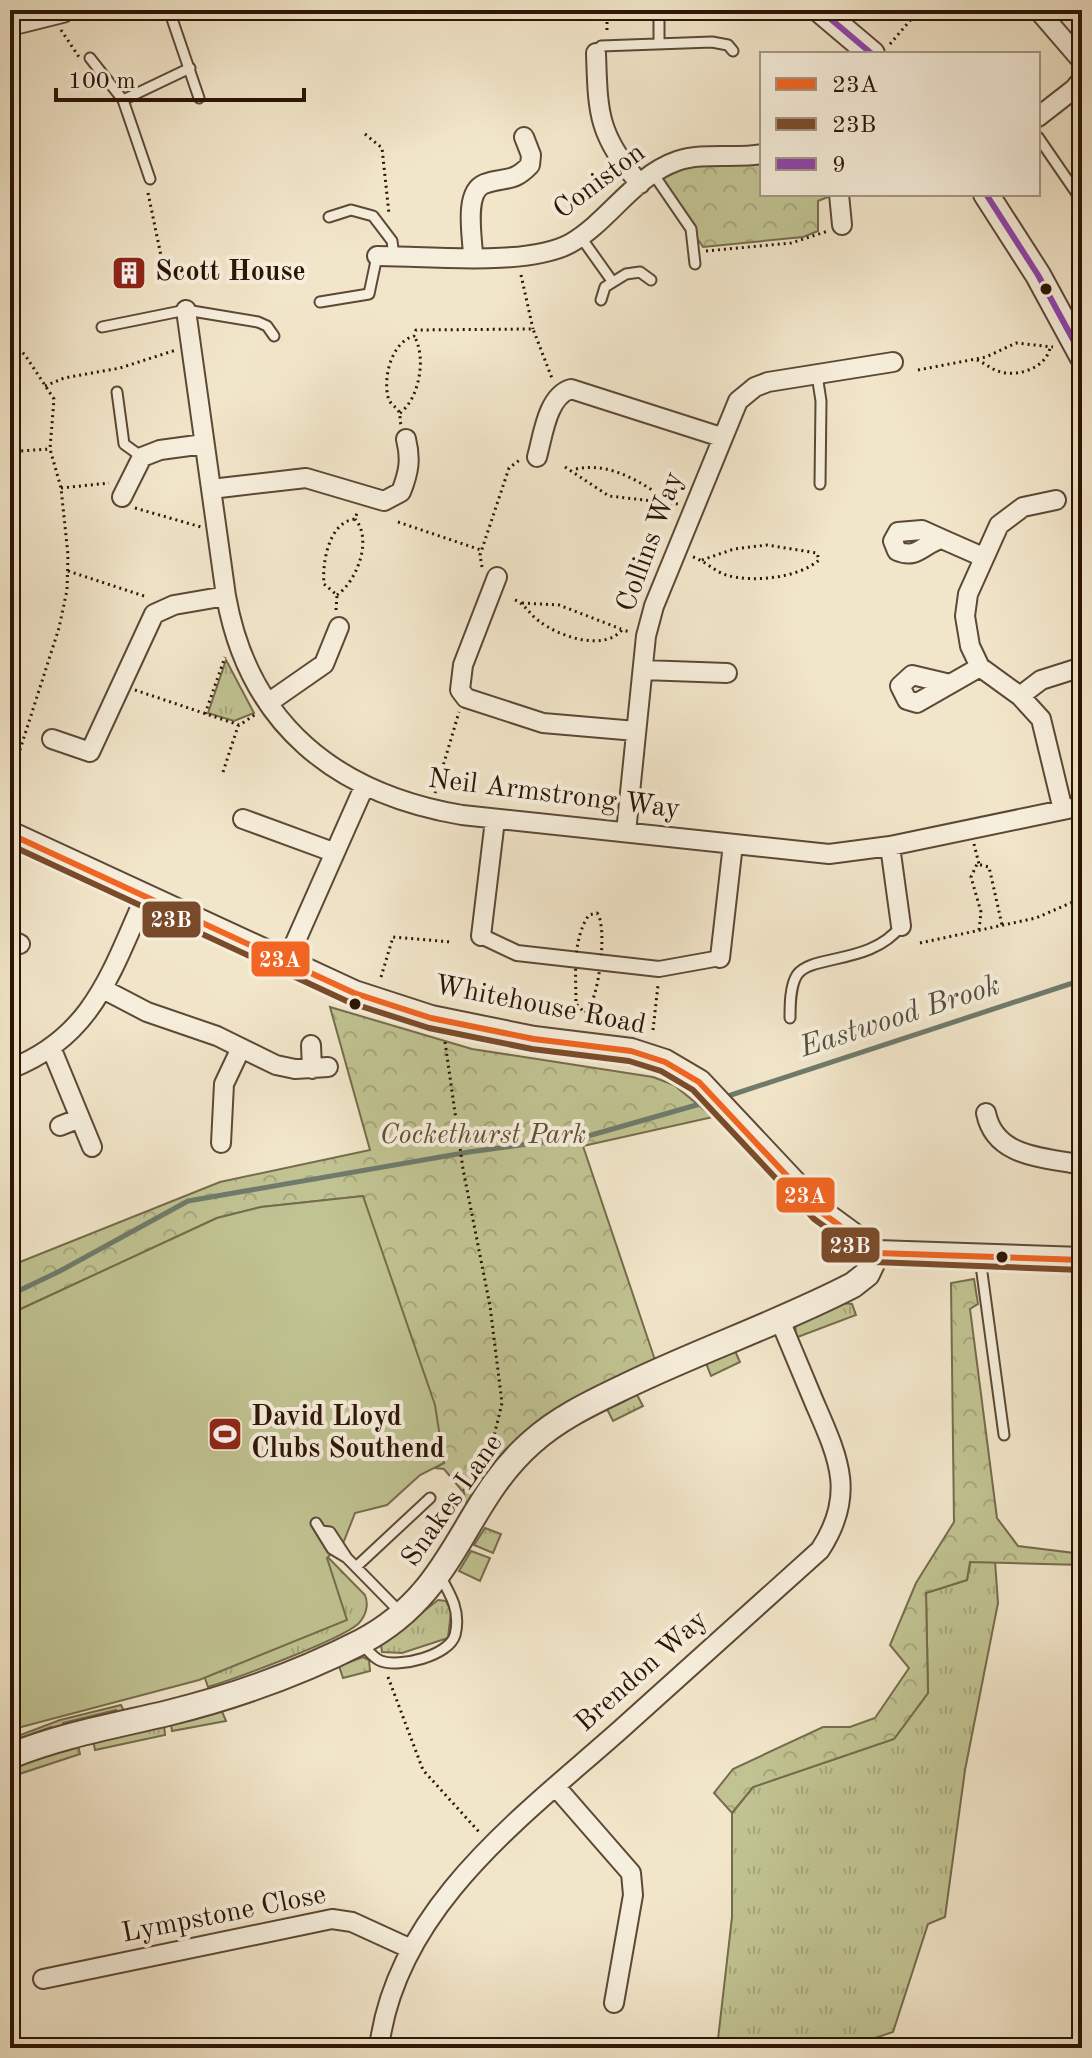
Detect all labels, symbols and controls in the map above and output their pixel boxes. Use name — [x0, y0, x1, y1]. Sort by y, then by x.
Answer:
scale bar — [56, 52, 304, 102]
legend — [760, 52, 1040, 196]
text: 100 m — [68, 70, 136, 94]
text: 23A — [832, 74, 878, 98]
text: 23B — [832, 114, 876, 138]
street label: Coniston — [549, 139, 651, 225]
text: 9 — [832, 154, 846, 178]
building icon: Scott House — [110, 254, 148, 292]
place label: Scott House — [155, 259, 306, 287]
unlabelled marker — [1038, 281, 1054, 297]
street label: Collins Way — [613, 468, 689, 616]
street label: Neil Armstrong Way — [426, 766, 682, 824]
line badge: 23B — [141, 900, 202, 939]
text: 23B — [150, 910, 192, 932]
line badge: 23A — [250, 940, 311, 978]
text: 23A — [259, 950, 301, 972]
water label: Eastwood Brook — [795, 970, 1004, 1064]
street label: Whitehouse Road — [432, 972, 648, 1040]
unlabelled marker — [347, 996, 363, 1012]
park label: Cockethurst Park — [380, 1122, 586, 1150]
line badge: 23A — [775, 1176, 836, 1214]
text: 23A — [784, 1186, 826, 1208]
line badge: 23B — [820, 1226, 881, 1264]
text: 23B — [829, 1236, 871, 1258]
unlabelled marker — [994, 1249, 1010, 1265]
place label: David Lloyd Clubs Southend — [251, 1404, 445, 1464]
sports icon: David Lloyd Clubs Southend — [206, 1415, 244, 1453]
street label: Snakes Lane — [397, 1430, 509, 1572]
street label: Brendon Way — [571, 1606, 713, 1738]
street label: Lympstone Close — [120, 1881, 328, 1949]

